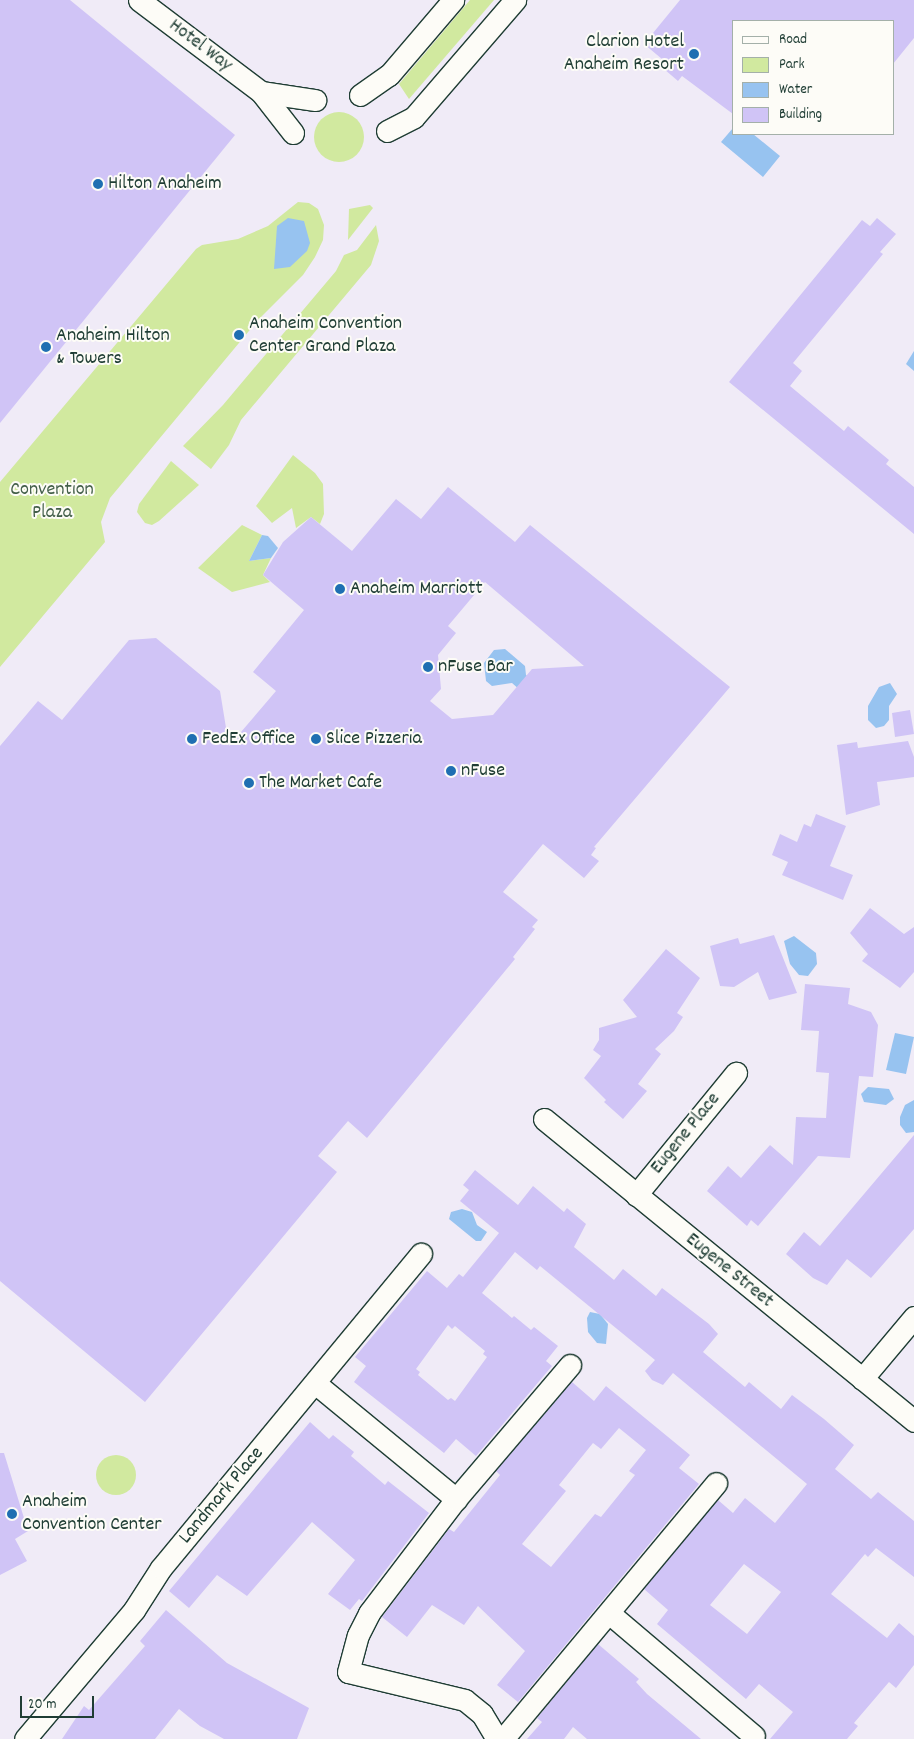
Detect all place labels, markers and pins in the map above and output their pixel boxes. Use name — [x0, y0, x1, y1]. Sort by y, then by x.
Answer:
place label: Clarion Hotel Anaheim Resort — [564, 30, 684, 77]
marker: Clarion Hotel Anaheim Resort — [688, 48, 700, 60]
place label: Hilton Anaheim — [108, 172, 222, 196]
marker: Hilton Anaheim — [92, 178, 104, 190]
place label: Anaheim Convention Center Grand Plaza — [249, 312, 402, 359]
place label: Anaheim Hilton & Towers — [56, 324, 170, 371]
marker: Anaheim Convention Center Grand Plaza — [233, 329, 245, 341]
marker: Anaheim Hilton & Towers — [40, 341, 52, 353]
place label: Anaheim Marriott — [350, 577, 483, 601]
marker: Anaheim Marriott — [334, 583, 346, 595]
place label: nFuse Bar — [438, 655, 513, 679]
marker: nFuse Bar — [422, 661, 434, 673]
place label: FedEx Office — [202, 727, 295, 751]
place label: Slice Pizzeria — [326, 727, 422, 751]
marker: FedEx Office — [186, 733, 198, 745]
marker: Slice Pizzeria — [310, 733, 322, 745]
place label: nFuse — [461, 759, 505, 783]
marker: nFuse — [445, 765, 457, 777]
place label: The Market Cafe — [259, 771, 382, 795]
marker: The Market Cafe — [243, 777, 255, 789]
place label: Anaheim Convention Center — [22, 1490, 162, 1537]
marker: Anaheim Convention Center — [6, 1508, 18, 1520]

